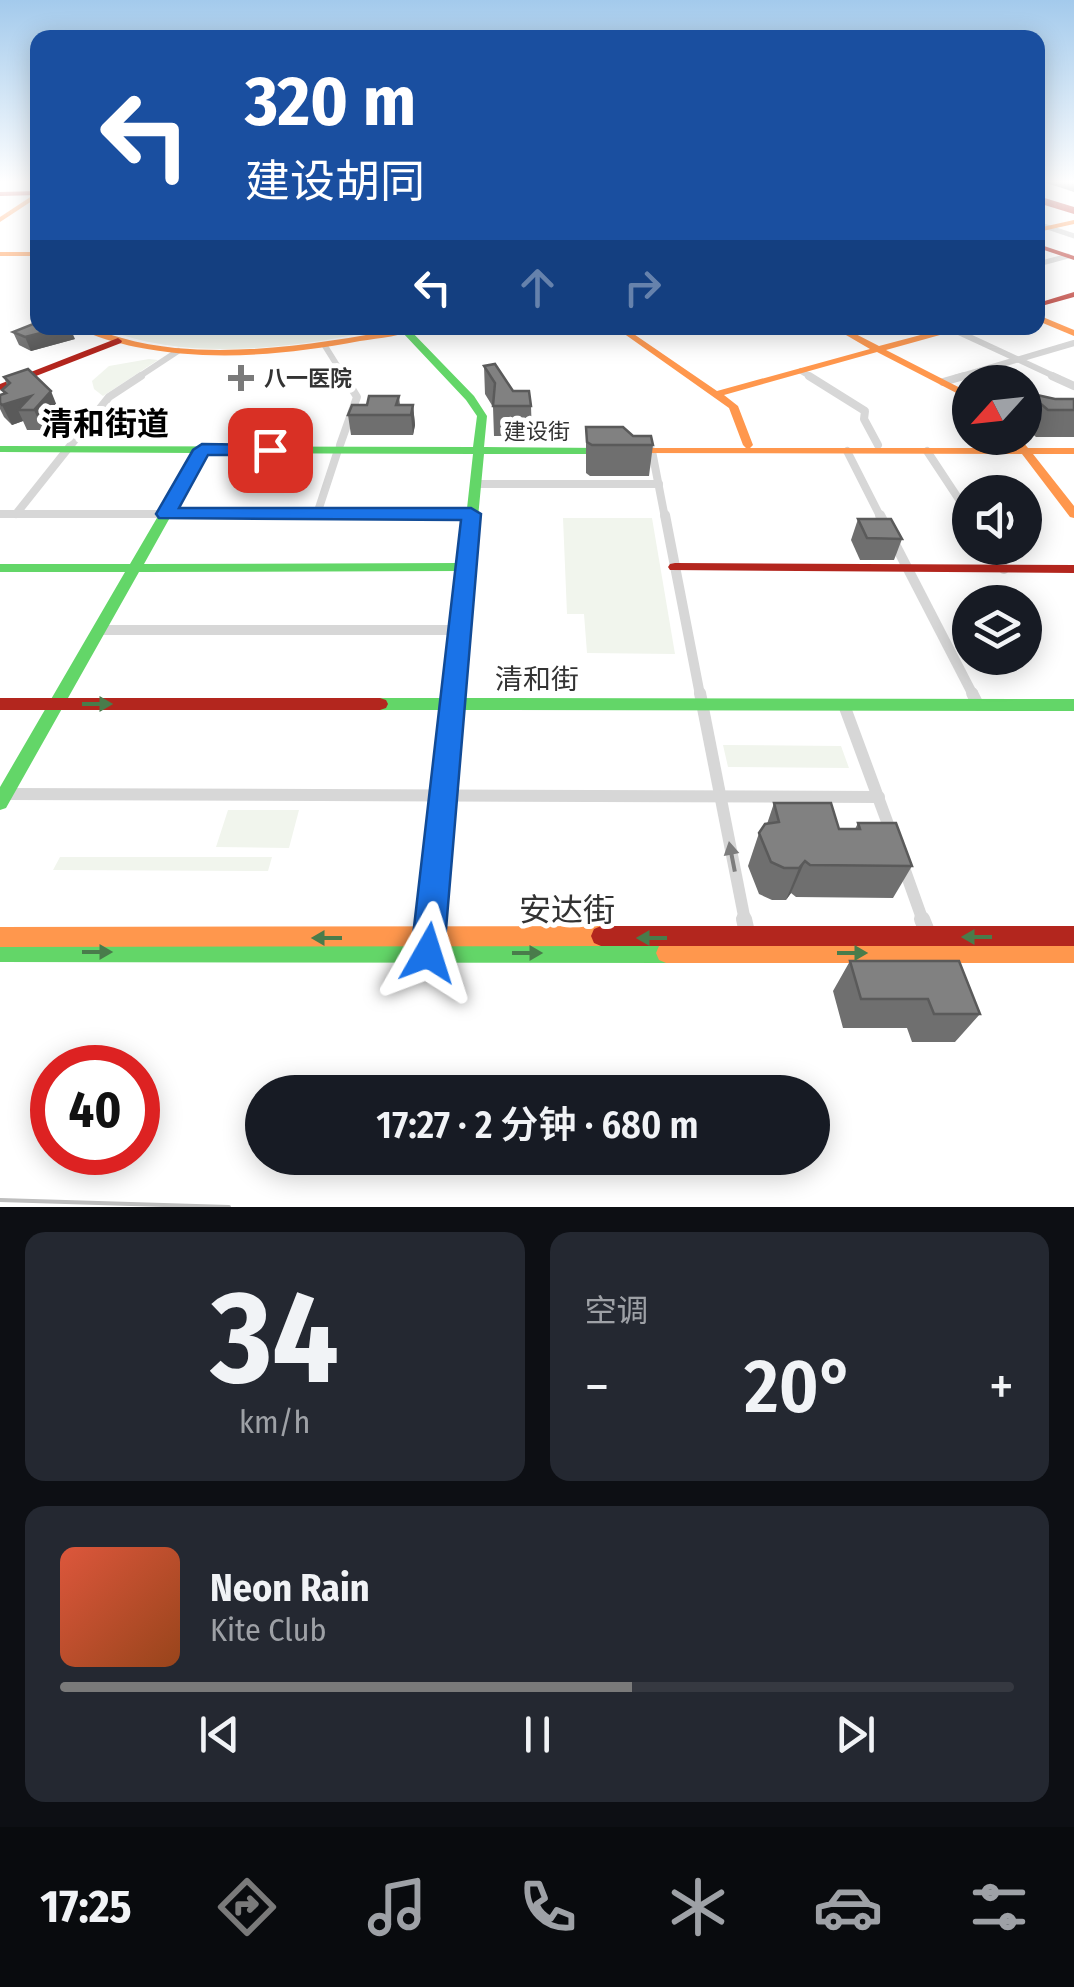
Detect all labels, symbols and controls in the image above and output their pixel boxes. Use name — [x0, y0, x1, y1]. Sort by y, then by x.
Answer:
text: 320 m — [245, 60, 416, 144]
icon: left — [80, 70, 210, 200]
text: 建设胡同 — [245, 155, 425, 209]
icon: left — [405, 260, 460, 315]
icon: ahead — [510, 260, 565, 315]
icon: right — [615, 260, 670, 315]
marker: 八一医院 — [228, 365, 254, 391]
place label: 八一医院 — [264, 365, 352, 392]
north arrow — [952, 365, 1042, 455]
map controls — [952, 365, 1042, 675]
district label: 清和街道 — [41, 405, 169, 443]
pin — [228, 408, 313, 493]
street label: 建设街 — [504, 418, 570, 445]
icon: arrive — [243, 423, 298, 478]
button: sound — [952, 475, 1042, 565]
button: layers — [952, 585, 1042, 675]
street label: 清和街 — [495, 663, 579, 696]
one-way arrow — [82, 696, 114, 712]
one-way arrow — [724, 841, 740, 872]
street label: 安达街 — [519, 891, 615, 929]
position arrow — [376, 901, 480, 1005]
one-way arrow — [960, 929, 992, 945]
one-way arrow — [310, 930, 342, 946]
one-way arrow — [635, 930, 667, 946]
one-way arrow — [82, 944, 114, 960]
one-way arrow — [512, 945, 544, 961]
one-way arrow — [837, 945, 869, 961]
speed limit sign: 40 — [30, 1045, 160, 1175]
text: 17:27 · 2 分钟 · 680 m — [376, 1102, 699, 1148]
text: 34 — [211, 1260, 339, 1416]
text: 空调 — [585, 1292, 649, 1330]
text: 20° — [744, 1342, 854, 1432]
text: − — [585, 1354, 609, 1420]
text: + — [989, 1354, 1014, 1420]
text: km/h — [239, 1403, 310, 1441]
text: Neon Rain — [210, 1565, 370, 1611]
text: Kite Club — [210, 1611, 326, 1649]
icon: previous — [192, 1707, 247, 1762]
icon: pause — [510, 1707, 565, 1762]
icon: next — [828, 1707, 883, 1762]
icon: directions — [212, 1872, 282, 1942]
icon: music — [362, 1872, 432, 1942]
icon: phone — [513, 1872, 583, 1942]
icon: climate — [663, 1872, 733, 1942]
icon: car — [813, 1872, 883, 1942]
icon: filters — [964, 1872, 1034, 1942]
text: 17:25 — [40, 1880, 132, 1934]

